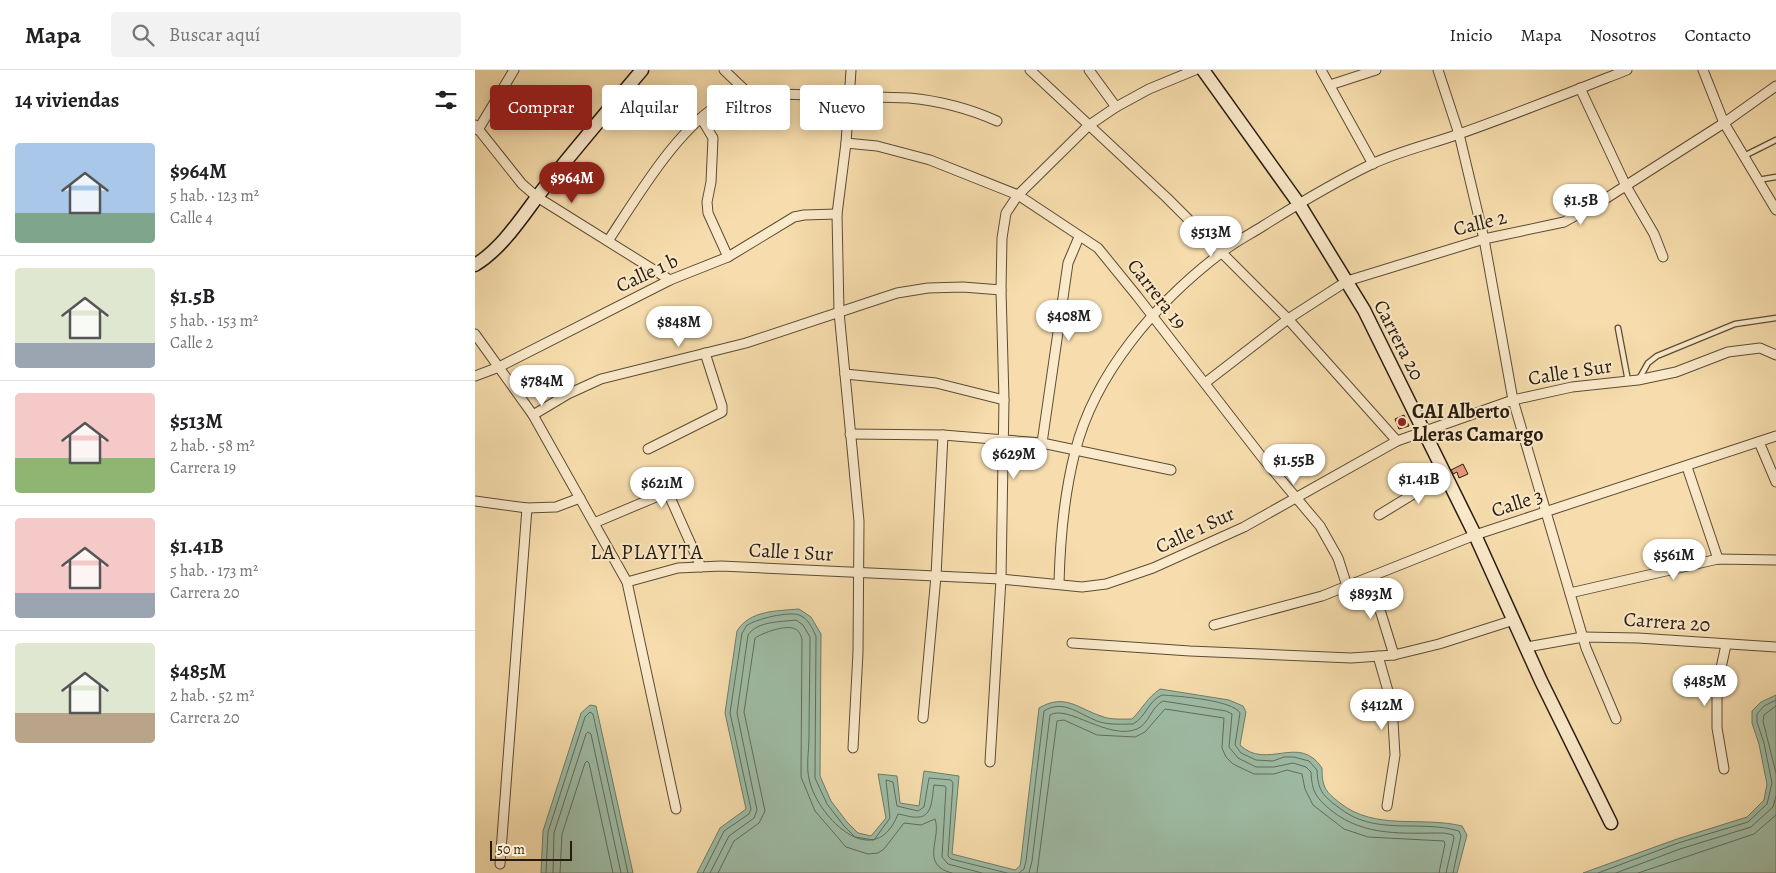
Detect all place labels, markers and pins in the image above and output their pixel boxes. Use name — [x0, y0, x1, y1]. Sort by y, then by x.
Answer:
pin: $964M — [537, 162, 607, 204]
pin: $1.5B — [1546, 184, 1616, 226]
pin: $513M — [1176, 216, 1246, 258]
pin: $408M — [1034, 300, 1104, 342]
pin: $848M — [644, 306, 714, 348]
pin: $784M — [507, 364, 577, 407]
place label: CAI Alberto Lleras Camargo — [1412, 398, 1543, 448]
marker: CAI Alberto Lleras Camargo — [1396, 416, 1408, 428]
pin: $629M — [979, 438, 1049, 480]
pin: $1.55B — [1253, 444, 1335, 486]
pin: $1.41B — [1378, 462, 1460, 505]
pin: $621M — [627, 466, 697, 509]
pin: $561M — [1639, 538, 1709, 581]
pin: $893M — [1336, 578, 1406, 620]
pin: $485M — [1670, 664, 1740, 707]
pin: $412M — [1347, 688, 1417, 731]

